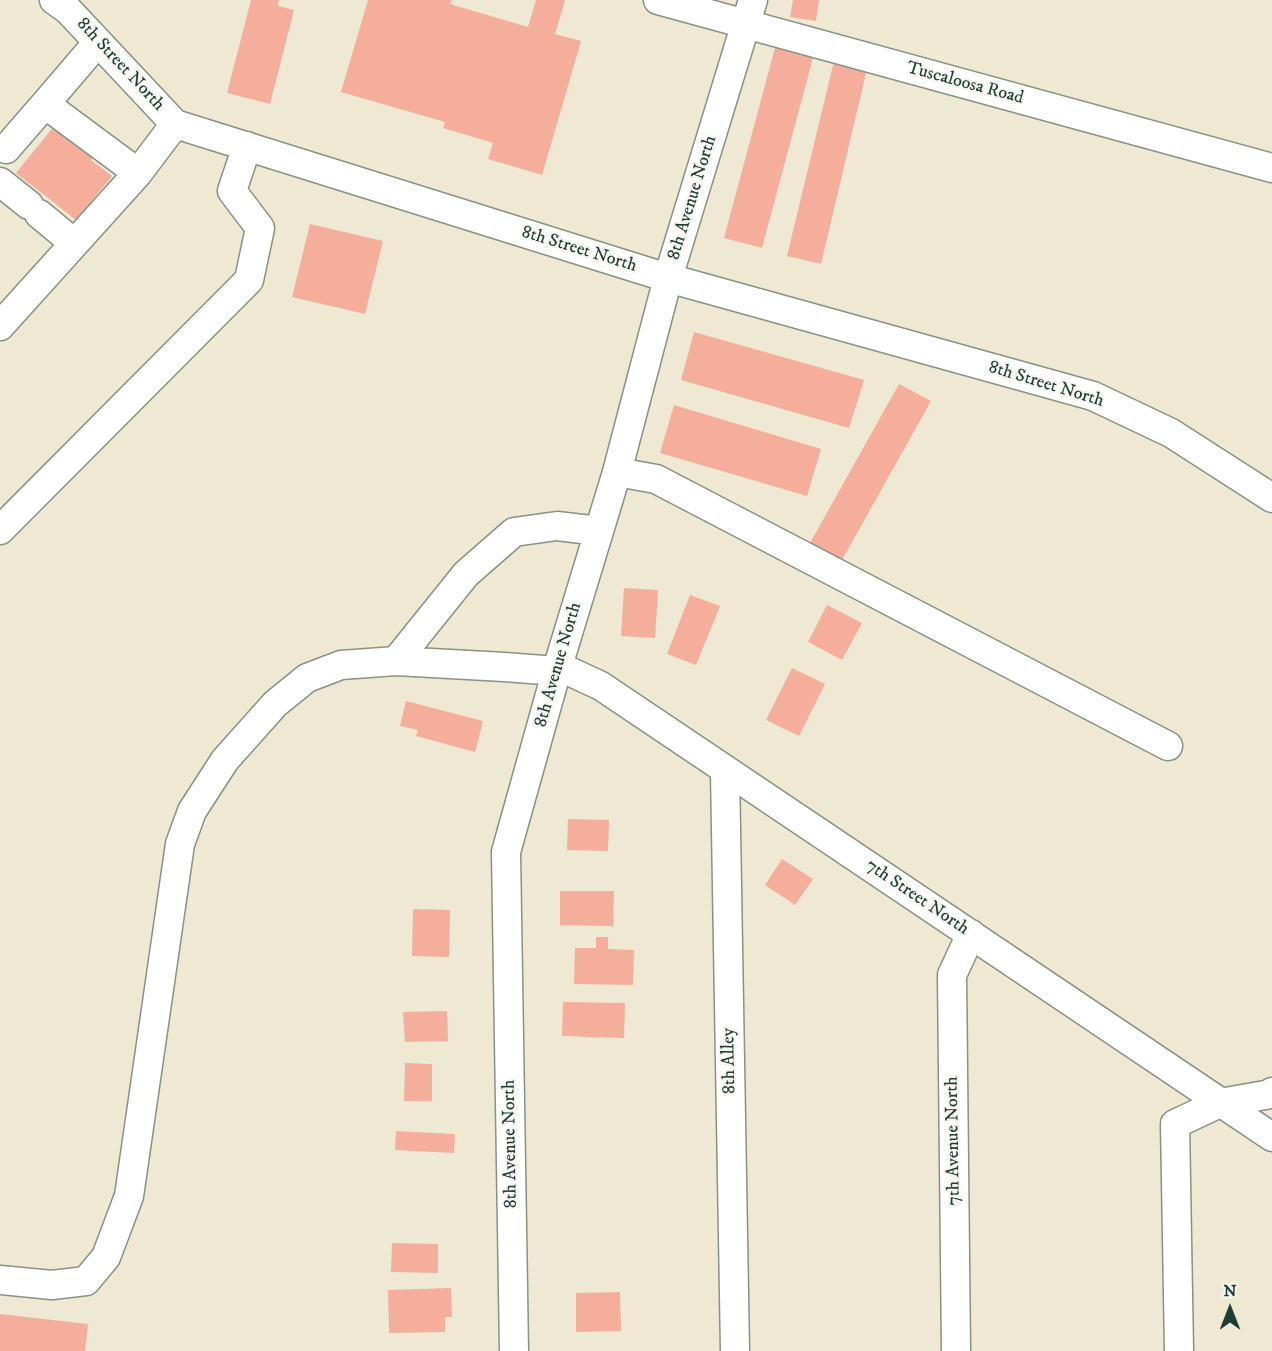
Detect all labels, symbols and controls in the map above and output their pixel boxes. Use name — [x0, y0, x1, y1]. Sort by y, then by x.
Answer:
street label: 8th Street North — [71, 14, 169, 116]
street label: Tuscaloosa Road — [904, 58, 1026, 110]
street label: 8th Avenue North — [664, 133, 722, 263]
street label: 8th Street North — [519, 222, 639, 278]
street label: 8th Street North — [986, 357, 1106, 413]
street label: 8th Avenue North — [531, 600, 587, 730]
street label: 7th Street North — [861, 856, 973, 940]
street label: 8th Alley — [719, 1028, 741, 1094]
street label: 7th Avenue North — [942, 1076, 966, 1206]
street label: 8th Avenue North — [499, 1079, 523, 1209]
north arrow — [1200, 1279, 1260, 1339]
text: N — [1223, 1281, 1237, 1301]

